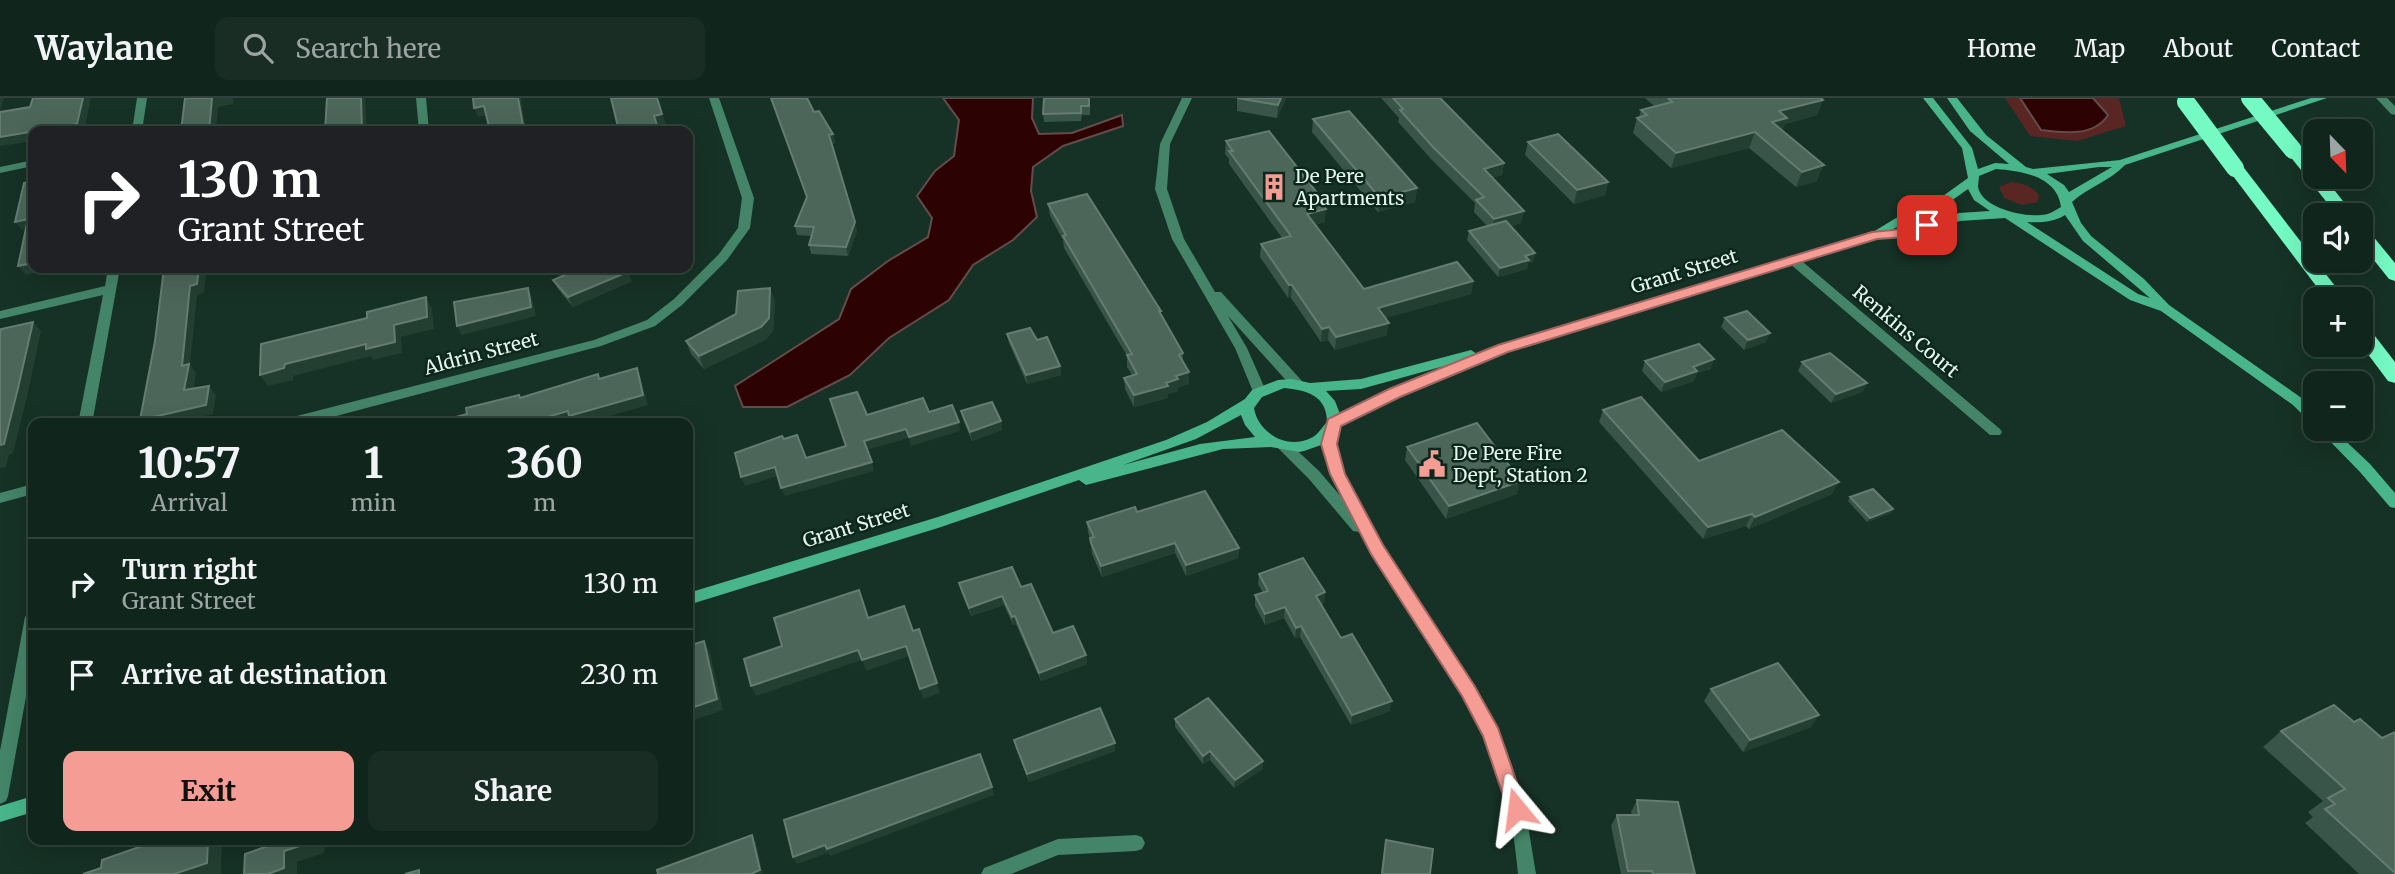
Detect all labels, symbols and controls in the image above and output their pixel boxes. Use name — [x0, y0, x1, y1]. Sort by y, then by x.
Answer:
search box — [215, 17, 705, 80]
text: Waylane — [35, 28, 173, 69]
icon: search — [239, 29, 277, 67]
text: Search here — [295, 32, 441, 65]
text: Home — [1967, 33, 2036, 64]
text: Map — [2074, 33, 2125, 64]
text: About — [2163, 33, 2233, 64]
text: Contact — [2271, 33, 2360, 64]
north arrow — [2303, 119, 2373, 189]
map controls — [2303, 119, 2373, 441]
text: 130 m — [178, 149, 321, 210]
icon: right — [63, 154, 154, 245]
place label: De Pere Apartments — [1294, 164, 1404, 210]
building icon: De Pere Apartments — [1259, 172, 1289, 202]
pin — [1897, 195, 1957, 255]
button: sound — [2303, 203, 2373, 273]
icon: arrive — [1908, 206, 1946, 244]
text: Grant Street — [178, 210, 364, 250]
street label: Grant Street — [1628, 243, 1741, 299]
street label: Renkins Court — [1848, 280, 1964, 383]
button: + — [2303, 287, 2373, 357]
street label: Aldrin Street — [420, 326, 541, 380]
button: − — [2303, 371, 2373, 441]
text: 10:57 — [138, 437, 241, 489]
text: 1 — [364, 437, 383, 489]
text: 360 — [506, 437, 583, 489]
place label: De Pere Fire Dept, Station 2 — [1453, 441, 1588, 487]
public building icon: De Pere Fire Dept, Station 2 — [1417, 449, 1447, 479]
text: Arrival — [151, 488, 228, 517]
text: min — [351, 488, 396, 517]
text: m — [533, 488, 556, 517]
street label: Grant Street — [800, 497, 913, 553]
text: Turn right — [122, 553, 257, 586]
icon: right — [63, 565, 101, 603]
text: 130 m — [584, 567, 658, 600]
text: Grant Street — [122, 586, 256, 615]
icon: arrive — [63, 656, 101, 694]
text: Arrive at destination — [122, 658, 387, 691]
text: 230 m — [580, 658, 658, 691]
button: Exit — [63, 751, 354, 831]
button: Share — [368, 751, 658, 831]
position arrow — [1480, 772, 1554, 846]

